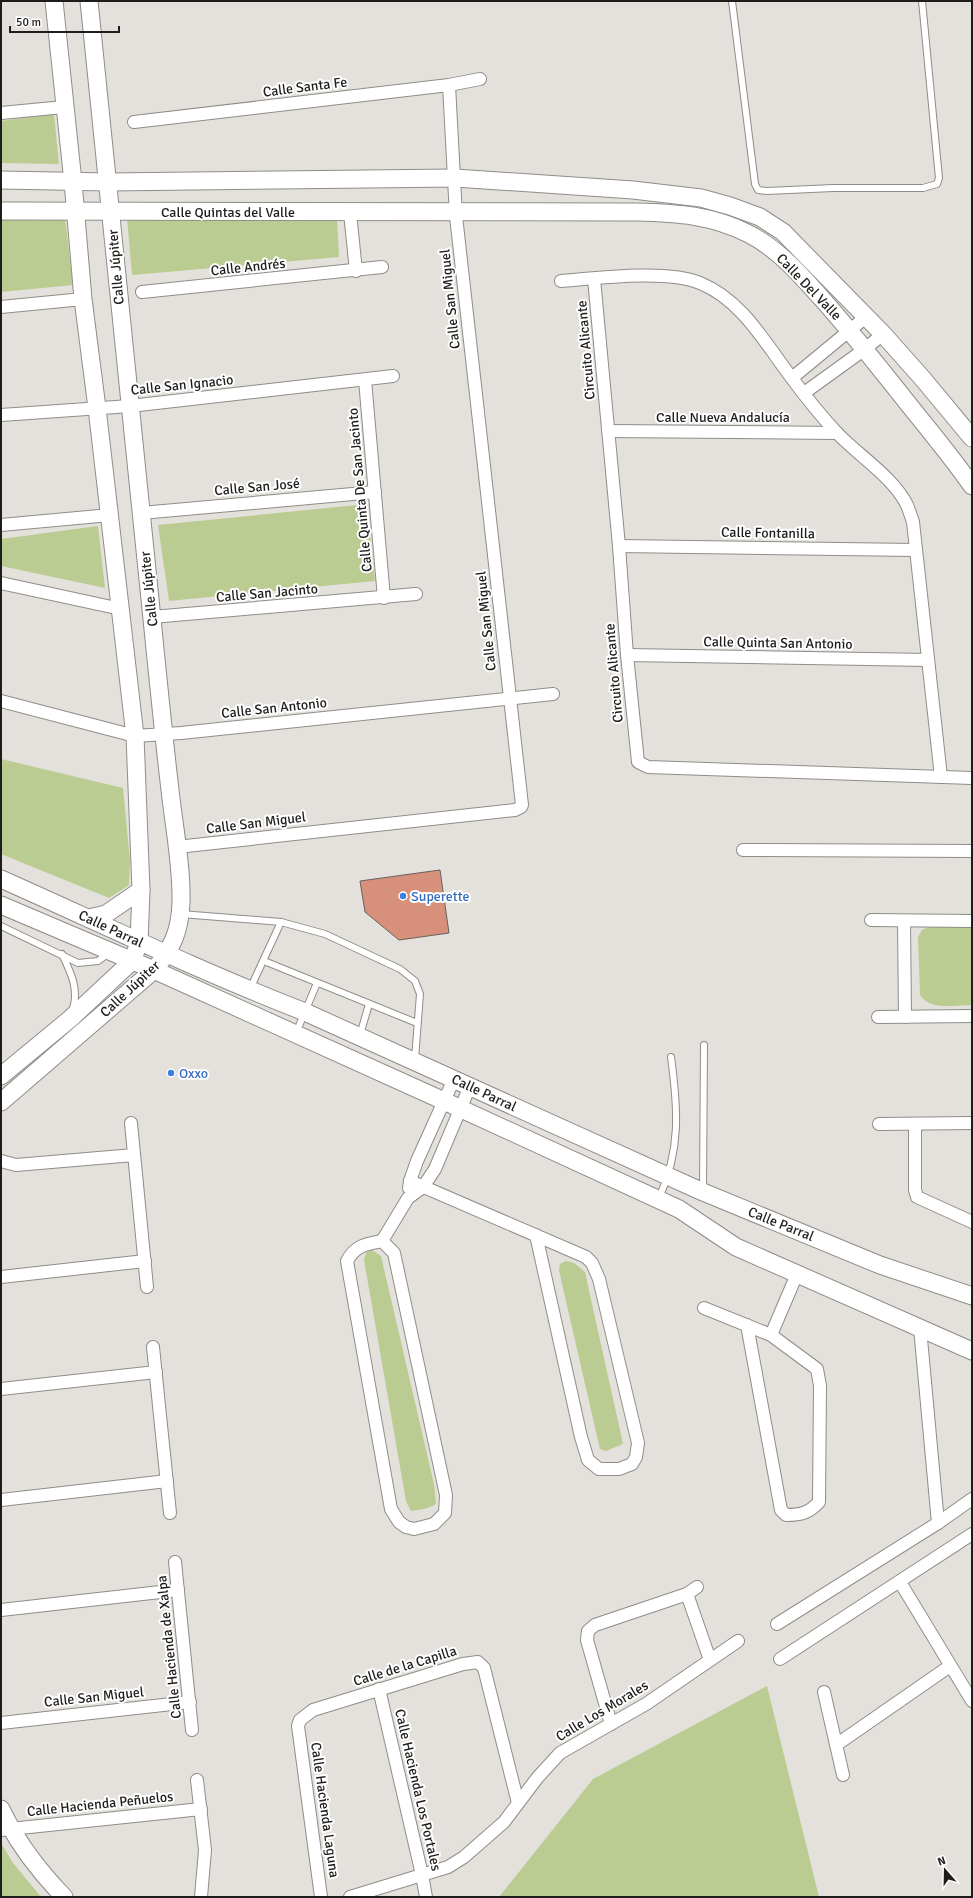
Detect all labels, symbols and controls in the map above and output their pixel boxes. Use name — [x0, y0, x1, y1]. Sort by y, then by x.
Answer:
scale bar — [10, 8, 119, 34]
text: 50 m — [16, 15, 41, 30]
street label: Calle Santa Fe — [262, 73, 348, 101]
street label: Calle Quintas del Valle — [161, 204, 295, 221]
street label: Calle Júpiter — [104, 228, 128, 305]
street label: Calle San Miguel — [436, 248, 464, 350]
street label: Calle Del Valle — [773, 250, 845, 324]
street label: Calle Andrés — [210, 255, 286, 279]
street label: Circuito Alicante — [573, 300, 599, 400]
street label: Calle San Ignacio — [130, 371, 234, 399]
street label: Calle Quinta De San Jacinto — [344, 407, 376, 573]
street label: Calle Nueva Andalucía — [656, 409, 790, 426]
street label: Calle San José — [214, 475, 300, 499]
street label: Calle Fontanilla — [721, 524, 815, 542]
street label: Calle Júpiter — [137, 550, 161, 627]
street label: Calle San Miguel — [472, 570, 500, 672]
street label: Calle San Jacinto — [215, 580, 319, 606]
street label: Circuito Alicante — [601, 623, 627, 723]
street label: Calle Quinta San Antonio — [703, 633, 853, 653]
street label: Calle San Antonio — [220, 694, 328, 722]
street label: Calle San Miguel — [205, 808, 307, 838]
place label: Superette — [411, 888, 469, 905]
marker: Superette — [398, 891, 408, 901]
street label: Calle Parral — [76, 907, 146, 951]
street label: Calle Júpiter — [97, 956, 164, 1021]
place label: Oxxo — [179, 1065, 208, 1082]
marker: Oxxo — [166, 1068, 176, 1078]
street label: Calle Parral — [449, 1071, 519, 1115]
street label: Calle Parral — [746, 1203, 816, 1245]
street label: Calle Hacienda de Xalpa — [153, 1574, 185, 1720]
street label: Calle de la Capilla — [351, 1642, 459, 1690]
street label: Calle Los Morales — [553, 1677, 651, 1745]
street label: Calle San Miguel — [43, 1683, 145, 1711]
street label: Calle Hacienda Los Portales — [391, 1707, 445, 1873]
street label: Calle Hacienda Laguna — [307, 1741, 343, 1879]
street label: Calle Hacienda Peñuelos — [26, 1788, 174, 1820]
north arrow — [925, 1850, 965, 1890]
text: N — [936, 1854, 948, 1868]

